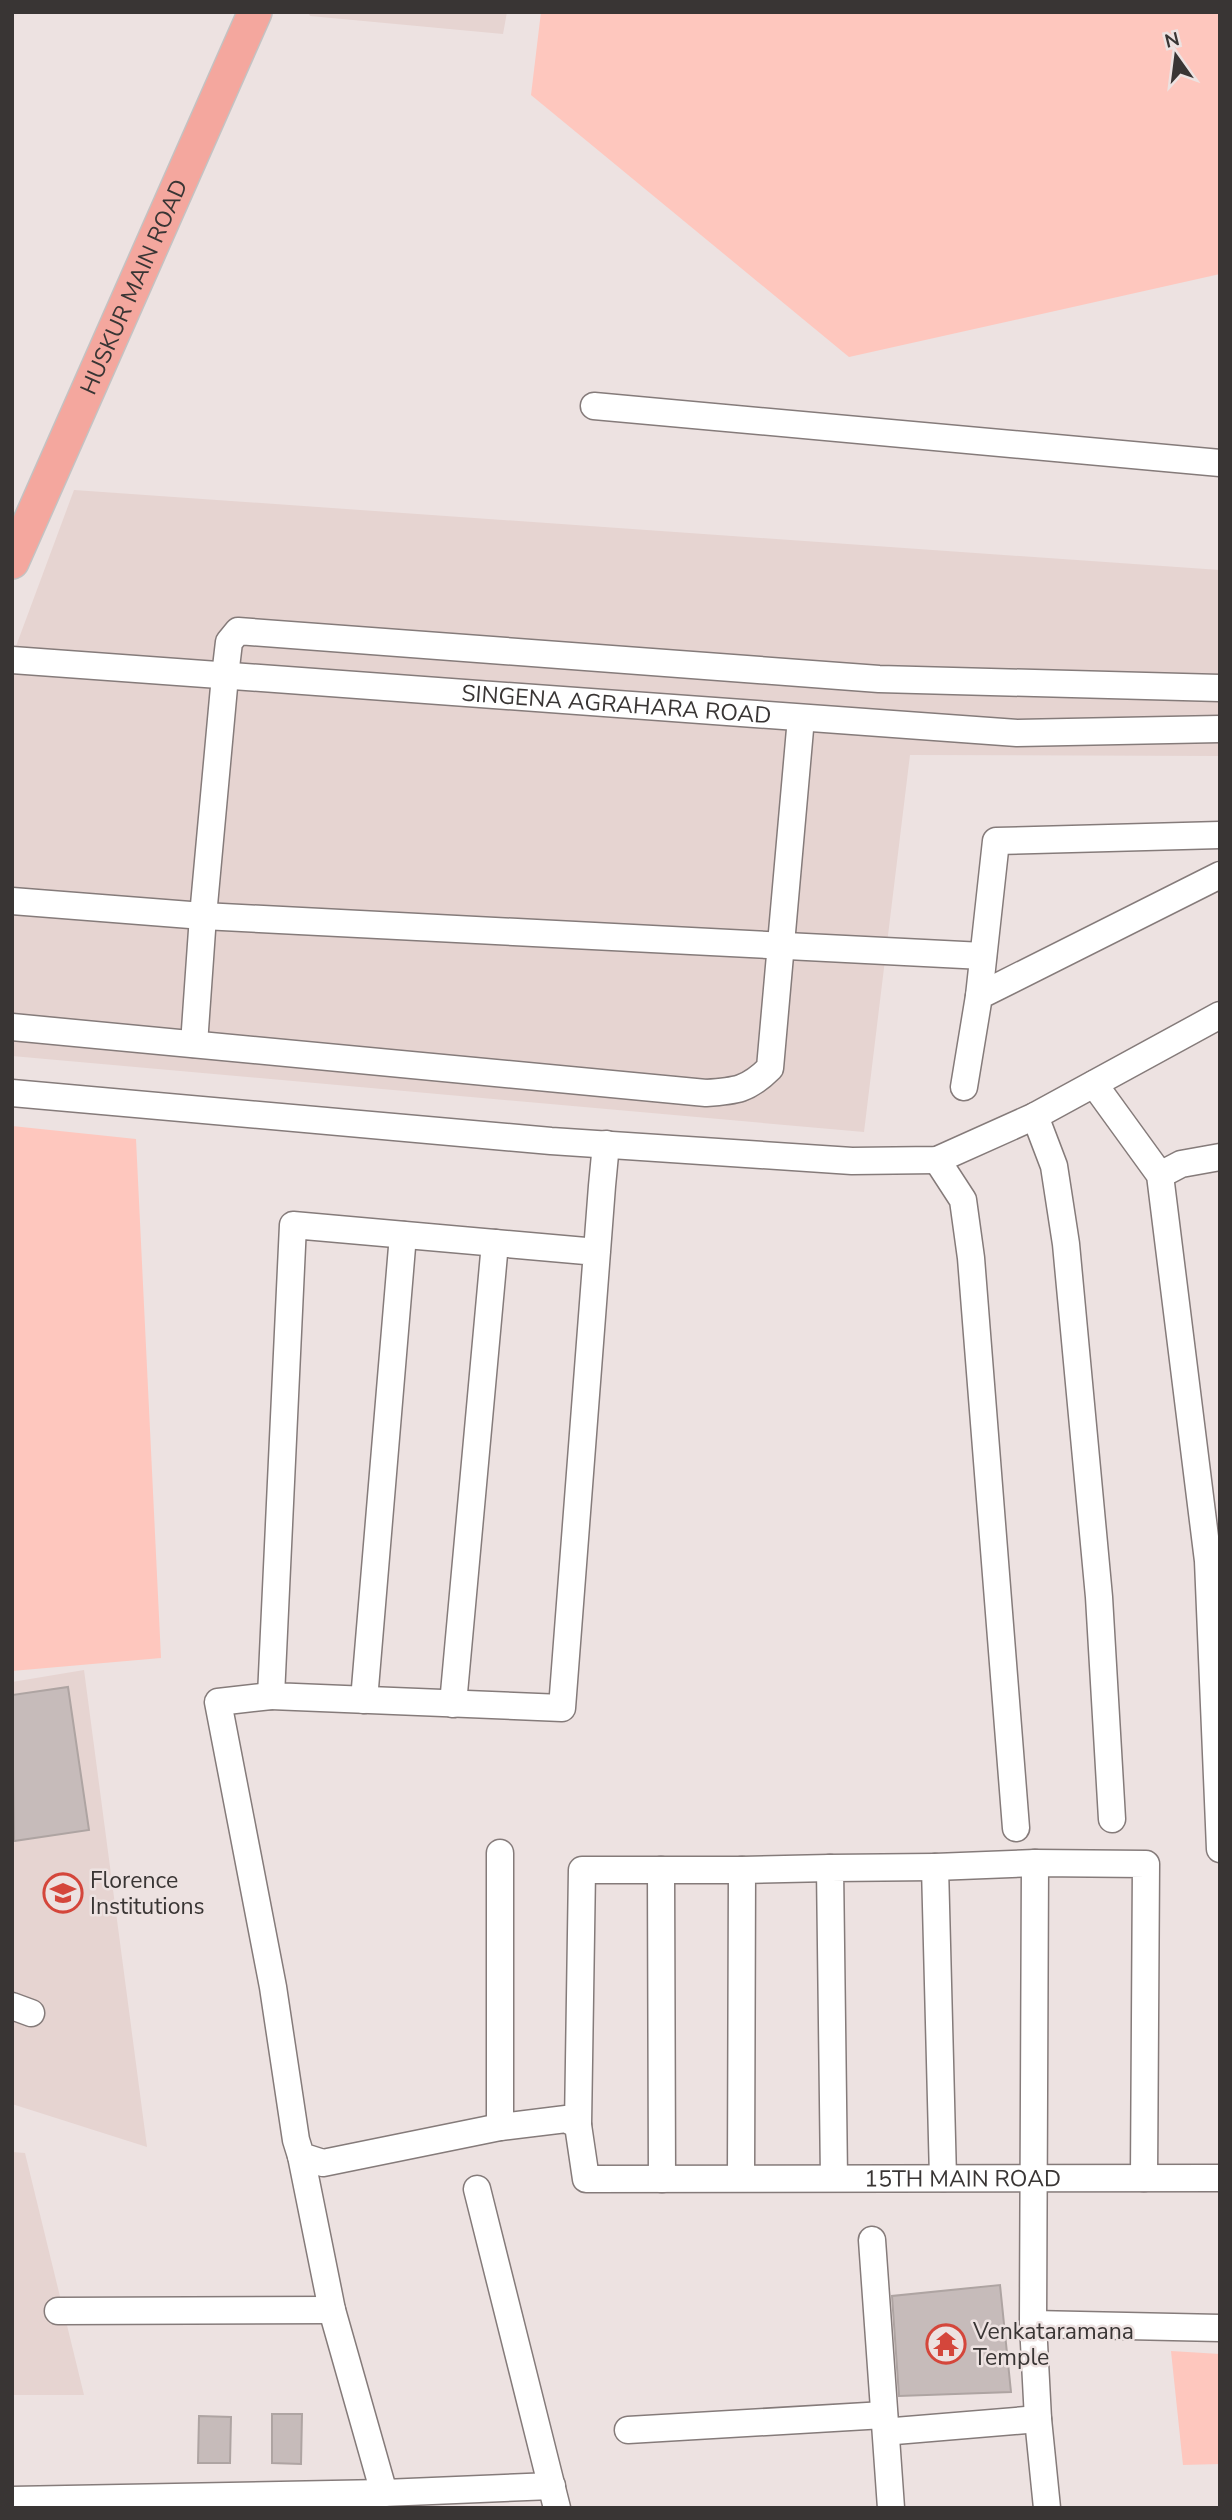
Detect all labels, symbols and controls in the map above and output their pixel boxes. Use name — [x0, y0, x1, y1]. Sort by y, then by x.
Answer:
north arrow — [1141, 21, 1211, 91]
text: N — [1162, 26, 1182, 55]
street label: HUSKUR MAIN ROAD — [72, 174, 195, 399]
street label: SINGENA AGRAHARA ROAD — [460, 677, 772, 731]
place label: Florence Institutions — [90, 1865, 205, 1922]
school or university icon: Florence Institutions — [42, 1872, 84, 1914]
street label: 15TH MAIN ROAD — [864, 2163, 1061, 2194]
place label: Venkataramana Temple — [972, 2316, 1134, 2373]
temple icon: Venkataramana Temple — [925, 2323, 967, 2365]

